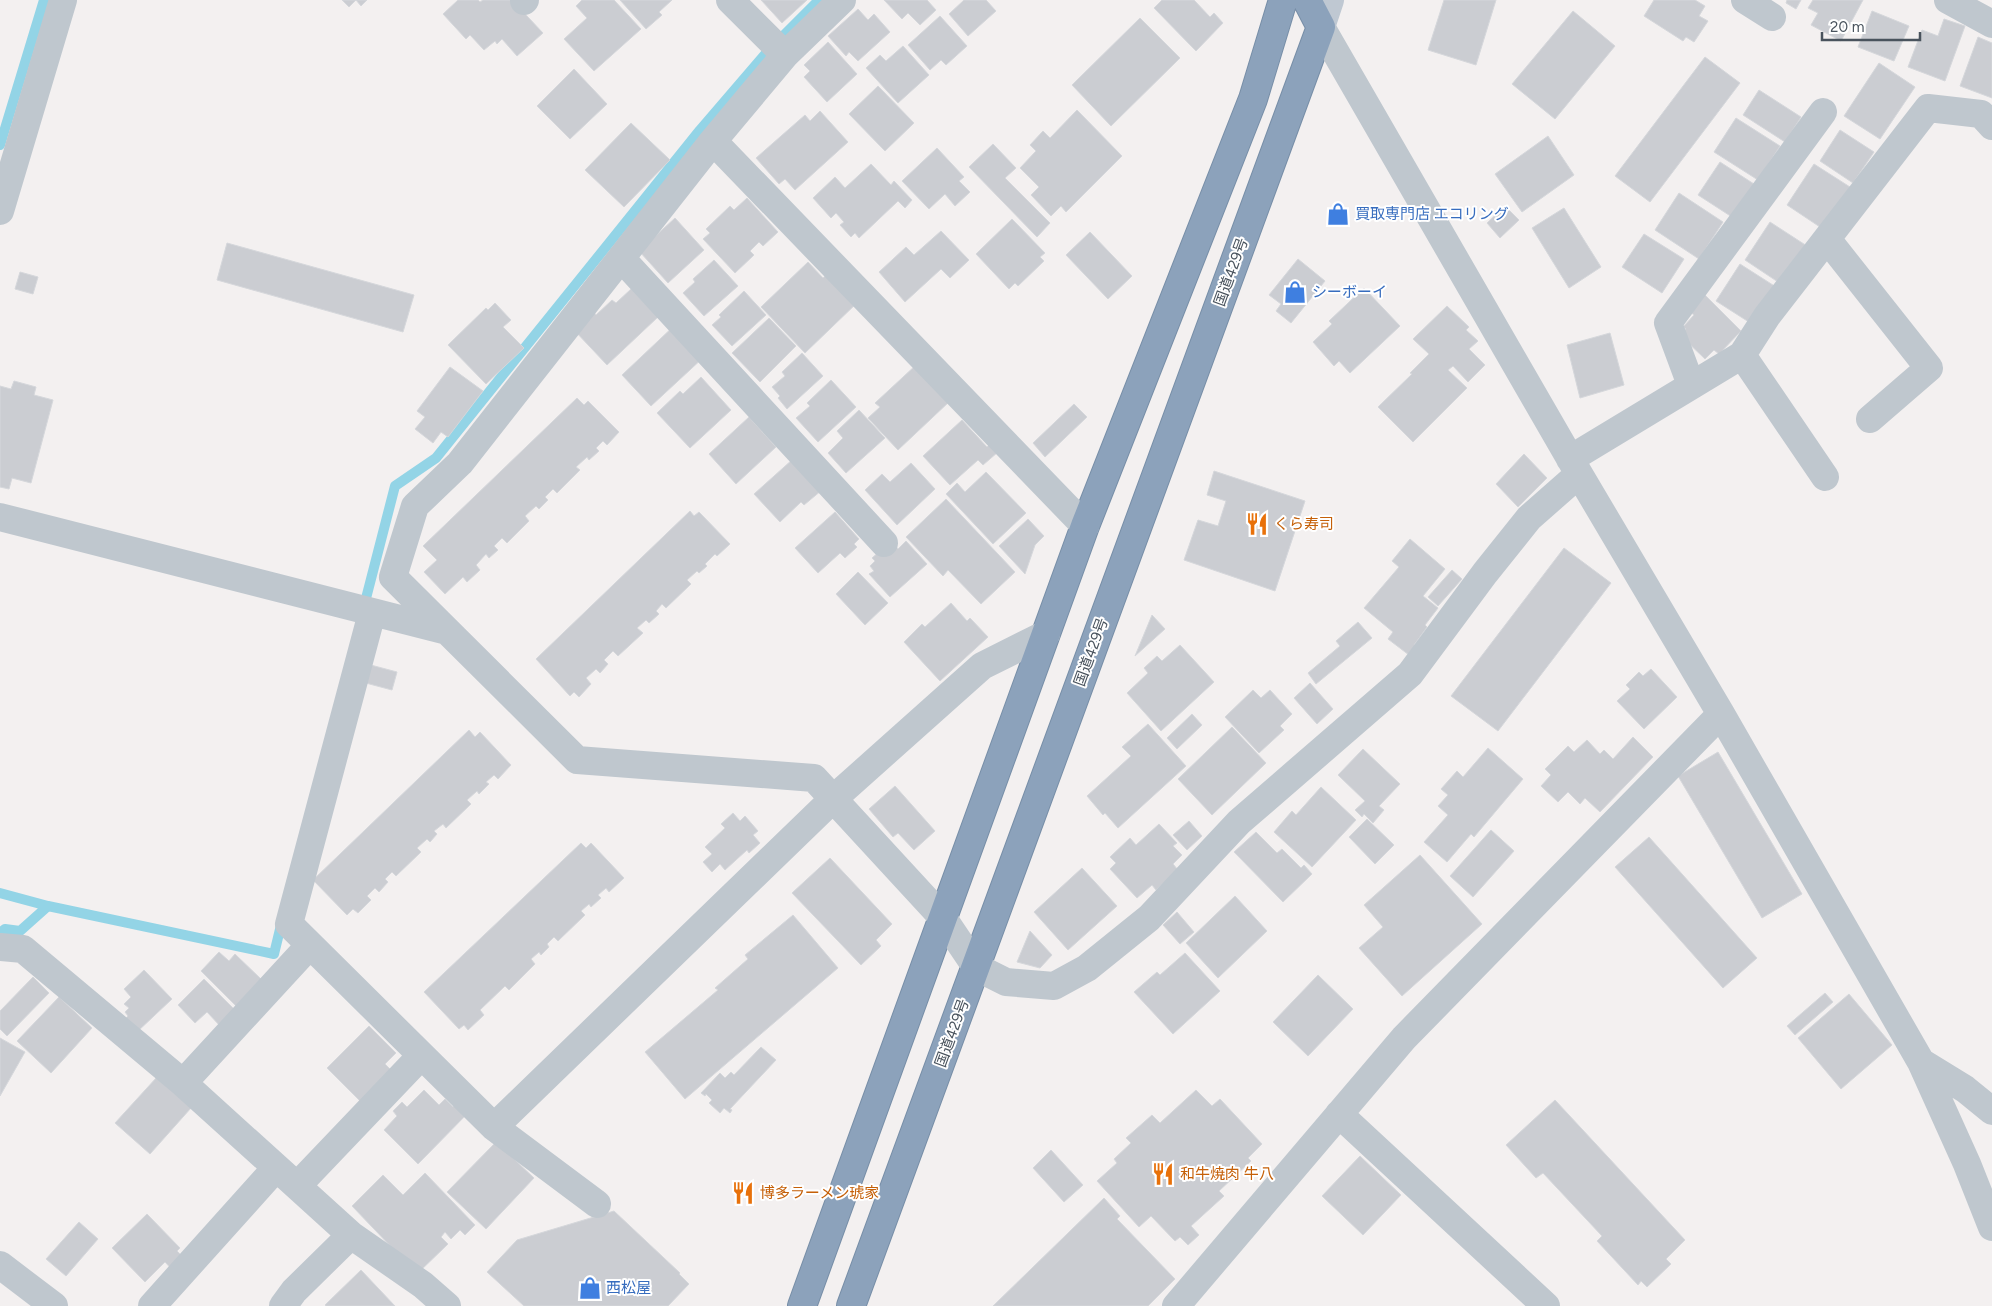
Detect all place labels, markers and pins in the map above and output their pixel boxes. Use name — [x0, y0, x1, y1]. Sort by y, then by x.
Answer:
shop icon: 買取専門店 エコリング — [1325, 201, 1351, 227]
place label: 買取専門店 エコリング — [1355, 205, 1509, 223]
shop icon: シーボーイ — [1282, 279, 1308, 305]
place label: シーボーイ — [1312, 283, 1387, 301]
restaurant icon: くら寿司 — [1244, 511, 1270, 537]
place label: くら寿司 — [1274, 515, 1334, 533]
restaurant icon: 和牛焼肉 牛八 — [1150, 1161, 1176, 1187]
place label: 和牛焼肉 牛八 — [1180, 1165, 1274, 1183]
restaurant icon: 博多ラーメン琥家 — [730, 1180, 756, 1206]
place label: 博多ラーメン琥家 — [760, 1184, 879, 1202]
shop icon: 西松屋 — [577, 1275, 603, 1301]
place label: 西松屋 — [606, 1279, 651, 1297]

